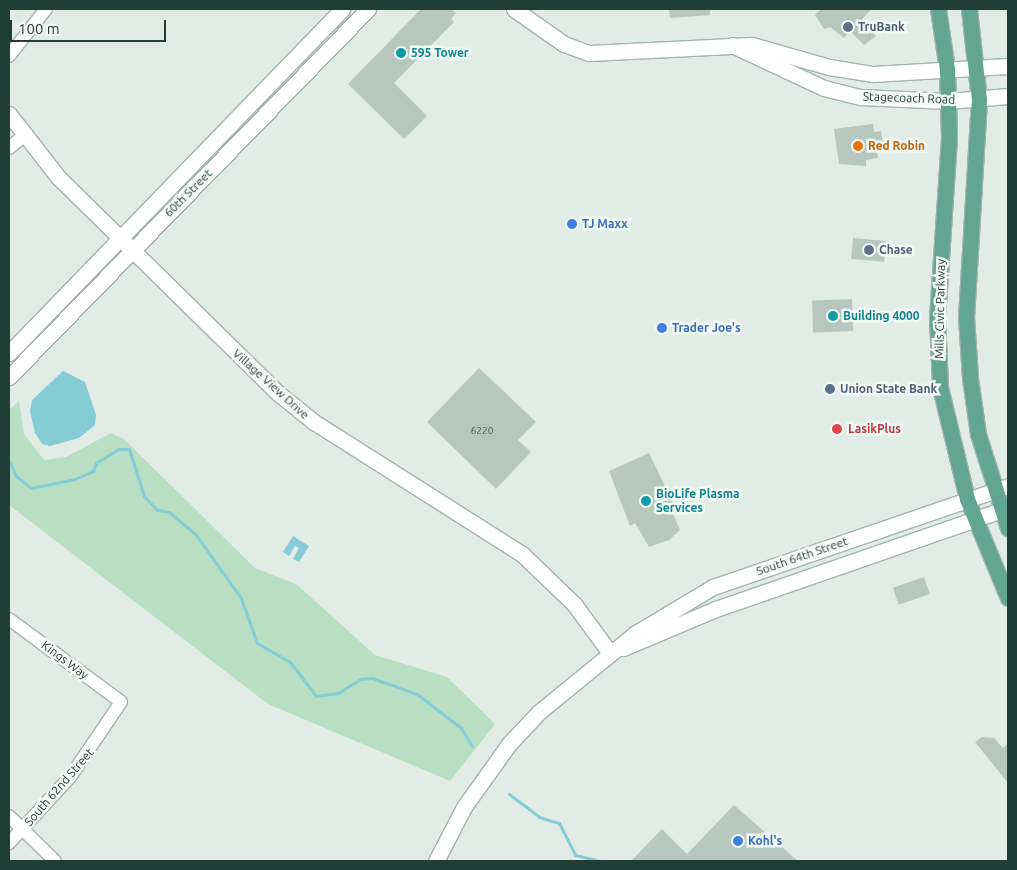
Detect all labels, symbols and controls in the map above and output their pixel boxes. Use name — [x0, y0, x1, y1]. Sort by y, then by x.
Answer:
scale bar — [12, 10, 169, 42]
text: 100 m — [18, 20, 60, 37]
place label: TruBank — [858, 20, 905, 34]
marker: TruBank — [842, 21, 854, 33]
place label: 595 Tower — [411, 46, 469, 60]
marker: 595 Tower — [395, 47, 407, 59]
street label: Stagecoach Road — [863, 89, 955, 107]
place label: Red Robin — [868, 139, 925, 153]
marker: Red Robin — [852, 140, 864, 152]
street label: 60th Street — [161, 166, 215, 220]
place label: TJ Maxx — [582, 217, 628, 231]
marker: TJ Maxx — [566, 218, 578, 230]
place label: Chase — [879, 243, 913, 257]
marker: Chase — [863, 244, 875, 256]
street label: Mills Civic Parkway — [932, 259, 948, 359]
place label: Building 4000 — [843, 309, 919, 323]
marker: Building 4000 — [827, 310, 839, 322]
place label: Trader Joe's — [672, 321, 741, 335]
marker: Trader Joe's — [656, 322, 668, 334]
street label: Village View Drive — [230, 346, 312, 422]
place label: Union State Bank — [840, 382, 937, 396]
marker: Union State Bank — [824, 383, 836, 395]
marker: LasikPlus — [830, 422, 844, 436]
place label: LasikPlus — [848, 422, 901, 436]
house number: 6220 — [471, 425, 493, 437]
place label: BioLife Plasma Services — [656, 487, 739, 515]
marker: BioLife Plasma Services — [640, 495, 652, 507]
street label: South 64th Street — [754, 534, 850, 578]
street label: Kings Way — [39, 638, 91, 682]
street label: South 62nd Street — [21, 745, 97, 829]
place label: Kohl's — [748, 834, 782, 848]
marker: Kohl's — [732, 835, 744, 847]

